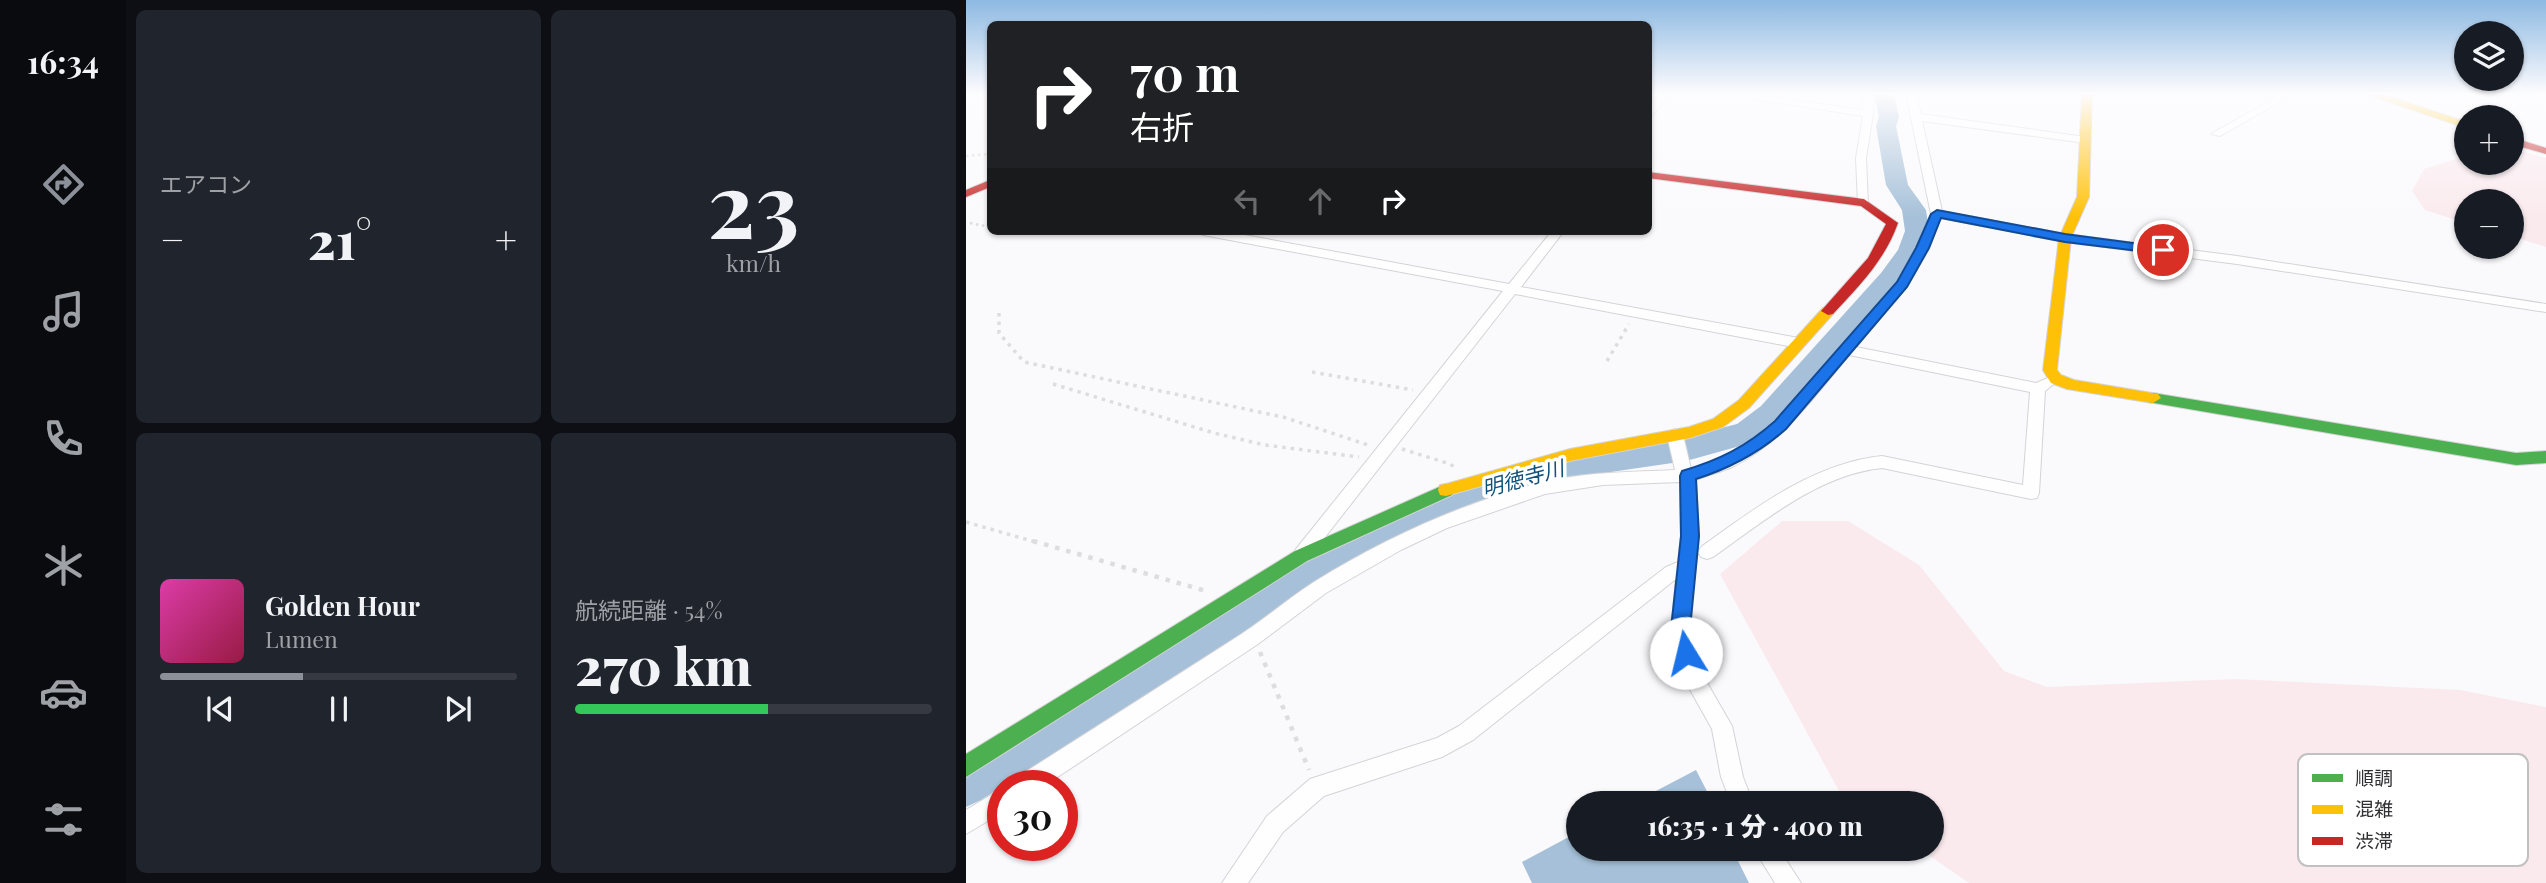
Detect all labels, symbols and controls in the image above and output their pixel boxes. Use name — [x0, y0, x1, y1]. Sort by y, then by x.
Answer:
map controls — [2454, 21, 2524, 259]
button: layers — [2454, 21, 2524, 91]
text: 16:34 — [27, 39, 99, 82]
text: 70 m — [1130, 39, 1240, 104]
icon: right — [1015, 49, 1106, 140]
text: 右折 — [1130, 104, 1194, 147]
button: + — [2454, 105, 2524, 175]
text: 23 — [707, 141, 800, 262]
icon: directions — [39, 160, 88, 209]
text: エアコン — [160, 168, 252, 199]
icon: left — [1228, 182, 1266, 220]
icon: ahead — [1301, 182, 1339, 220]
icon: right — [1374, 182, 1412, 220]
button: − — [2454, 189, 2524, 259]
text: 21° — [308, 204, 372, 273]
text: − — [160, 213, 185, 264]
text: + — [495, 213, 517, 264]
pin — [2133, 220, 2193, 280]
icon: arrive — [2144, 231, 2182, 269]
text: km/h — [726, 247, 781, 278]
icon: music — [39, 287, 88, 336]
icon: phone — [39, 414, 88, 463]
water label: 明徳寺川 — [1478, 452, 1569, 501]
icon: climate — [39, 541, 88, 590]
text: Golden Hour — [265, 588, 420, 623]
text: 航続距離 · 54% — [575, 594, 723, 625]
position arrow — [1649, 616, 1723, 690]
text: Lumen — [265, 623, 338, 654]
text: 270 km — [575, 630, 752, 699]
icon: car — [39, 668, 88, 717]
icon: previous — [201, 690, 239, 728]
icon: pause — [320, 690, 358, 728]
icon: next — [439, 690, 477, 728]
legend — [2298, 754, 2528, 866]
text: 順調 — [2355, 764, 2393, 790]
speed limit sign: 30 — [987, 770, 1078, 861]
icon: filters — [39, 795, 88, 844]
text: 混雑 — [2355, 795, 2393, 821]
text: 16:35 · 1 分 · 400 m — [1647, 808, 1863, 843]
text: 渋滞 — [2355, 827, 2393, 853]

